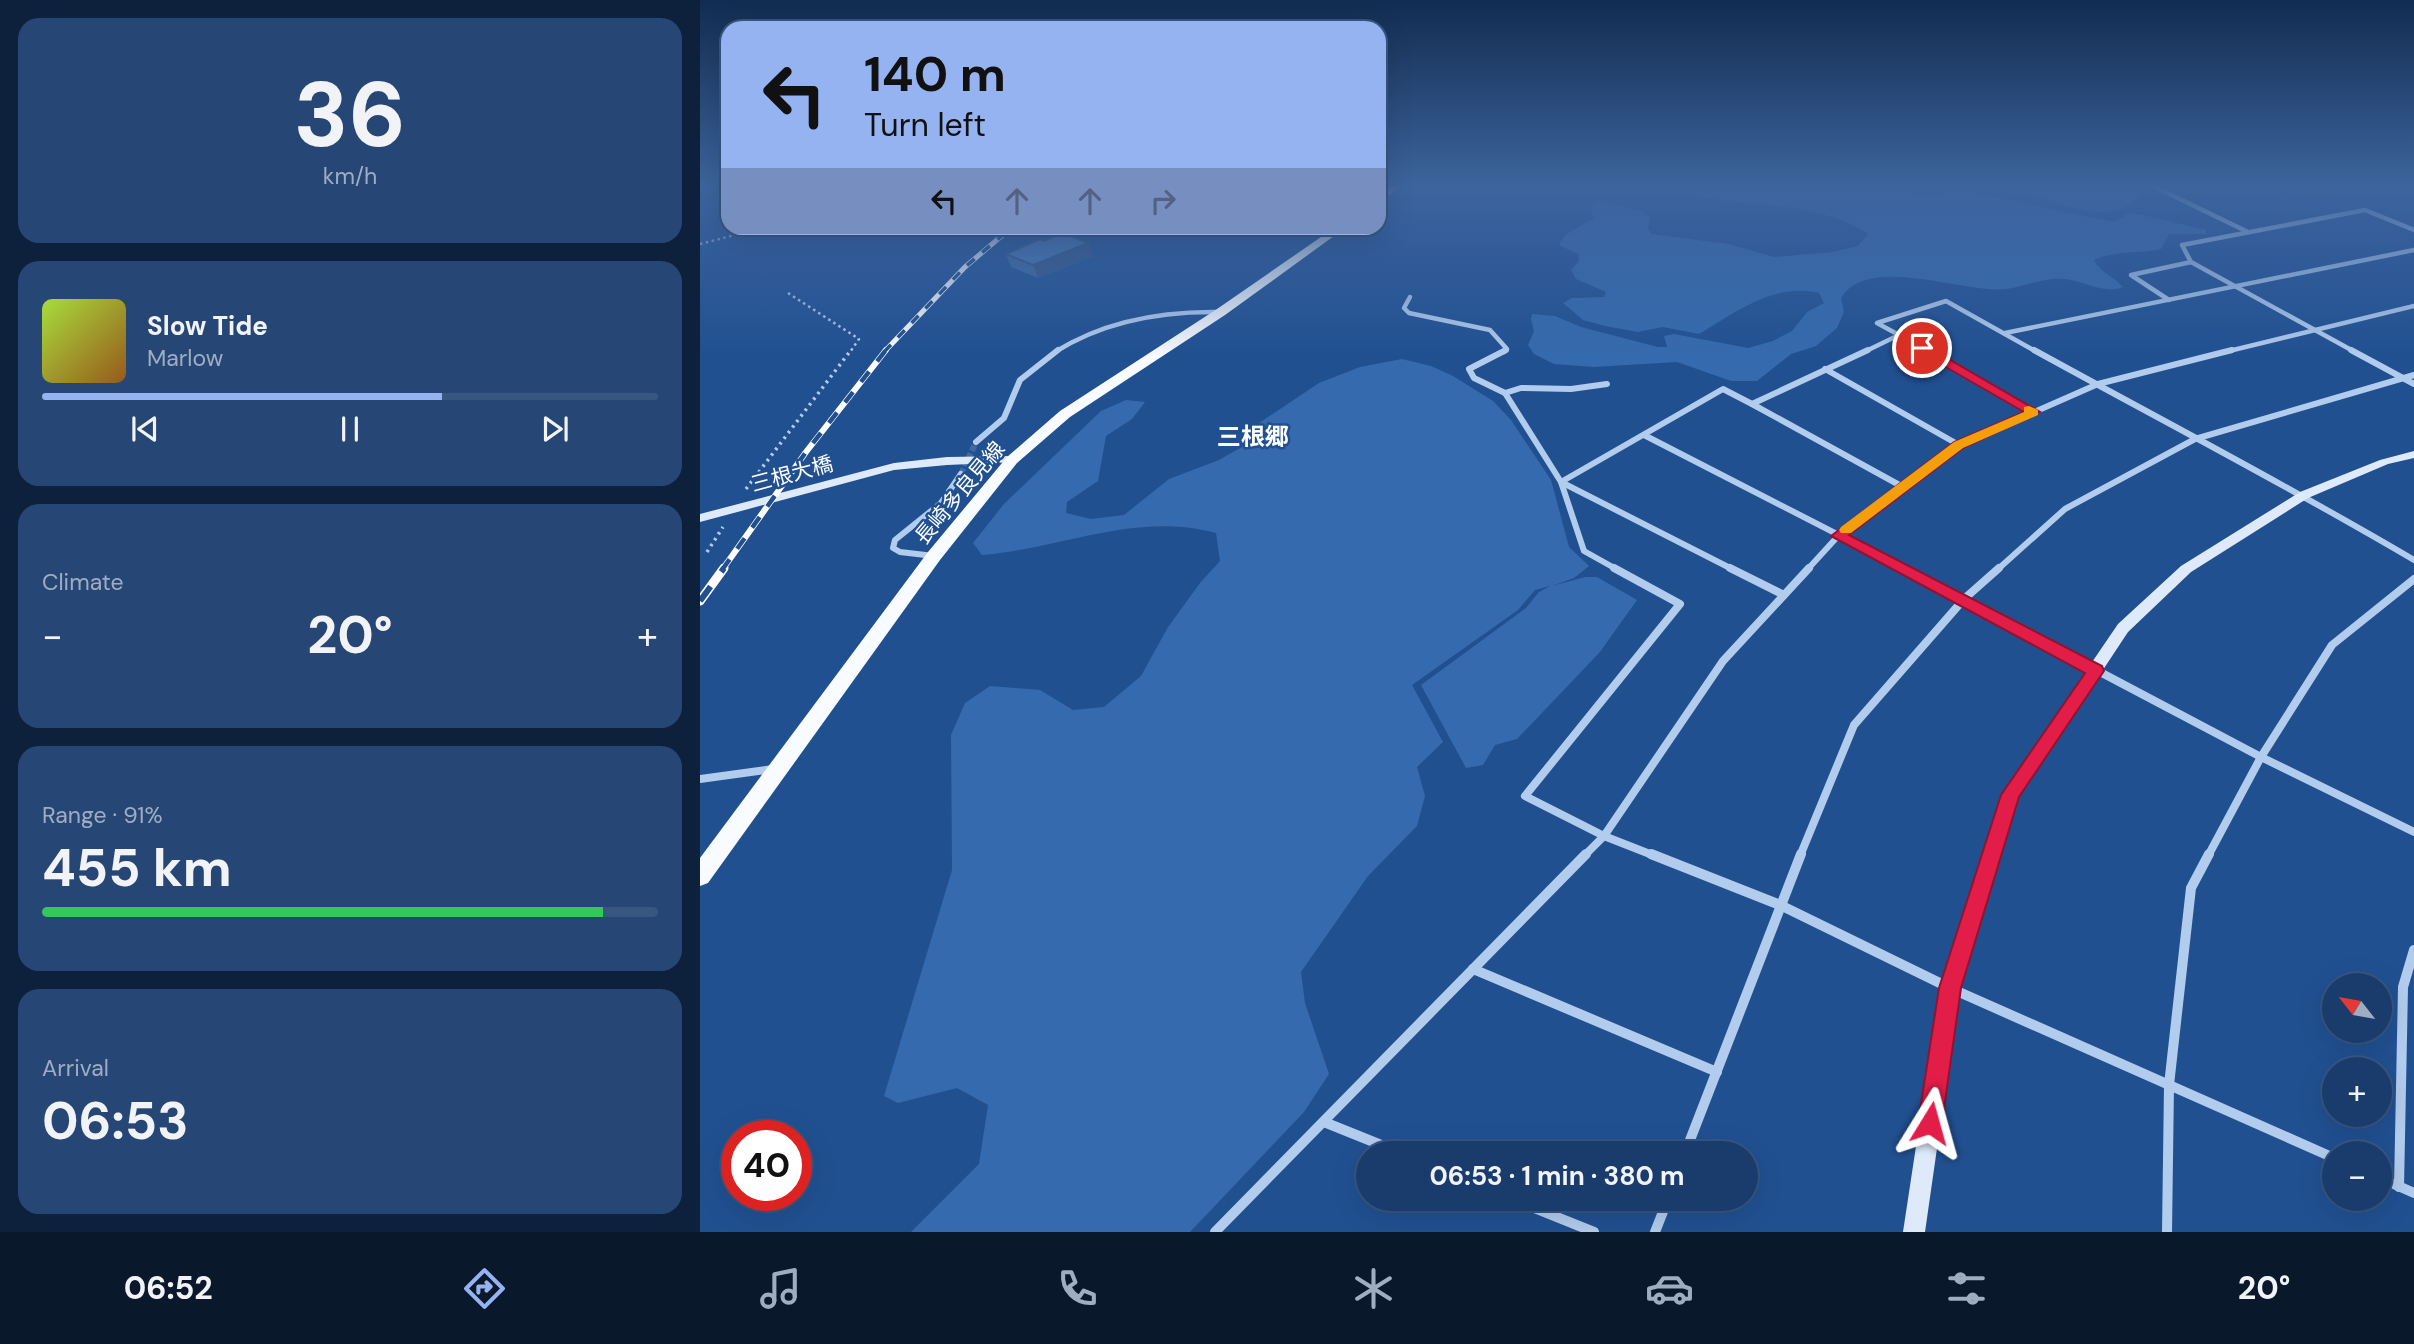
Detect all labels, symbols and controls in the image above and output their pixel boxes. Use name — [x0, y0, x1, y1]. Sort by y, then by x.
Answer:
text: 140 m — [864, 42, 1006, 106]
icon: left — [749, 49, 840, 140]
text: 36 — [294, 56, 406, 174]
text: Turn left — [864, 104, 986, 146]
text: km/h — [323, 161, 377, 191]
icon: left — [925, 182, 963, 220]
icon: ahead — [998, 182, 1036, 220]
icon: ahead — [1071, 182, 1109, 220]
icon: right — [1144, 182, 1182, 220]
text: Slow Tide — [147, 309, 268, 343]
pin — [1892, 318, 1952, 378]
icon: arrive — [1903, 329, 1941, 367]
text: Marlow — [147, 343, 223, 373]
icon: previous — [126, 410, 164, 448]
icon: pause — [331, 410, 369, 448]
icon: next — [536, 410, 574, 448]
district label: 三根郷 — [1217, 421, 1289, 452]
street label: 長崎多良見線 — [909, 436, 1011, 550]
street label: 三根大橋 — [748, 450, 836, 498]
text: Climate — [42, 567, 124, 597]
text: 20° — [307, 601, 393, 669]
text: − — [42, 611, 63, 661]
text: + — [637, 611, 658, 661]
text: Range · 91% — [42, 800, 163, 830]
text: 455 km — [42, 834, 232, 902]
north arrow — [2322, 973, 2392, 1043]
map controls — [2322, 973, 2392, 1211]
text: Arrival — [42, 1053, 109, 1083]
button: + — [2322, 1057, 2392, 1127]
position arrow — [1893, 1086, 1967, 1160]
text: 06:53 — [42, 1087, 188, 1155]
speed limit sign: 40 — [721, 1120, 812, 1211]
button: − — [2322, 1141, 2392, 1211]
text: 06:53 · 1 min · 380 m — [1429, 1159, 1685, 1193]
icon: directions — [460, 1264, 509, 1313]
icon: music — [756, 1264, 805, 1313]
icon: phone — [1053, 1264, 1102, 1313]
icon: climate — [1349, 1264, 1398, 1313]
icon: car — [1645, 1264, 1694, 1313]
icon: filters — [1942, 1264, 1991, 1313]
text: 06:52 — [124, 1267, 213, 1309]
text: 20° — [2238, 1267, 2290, 1309]

